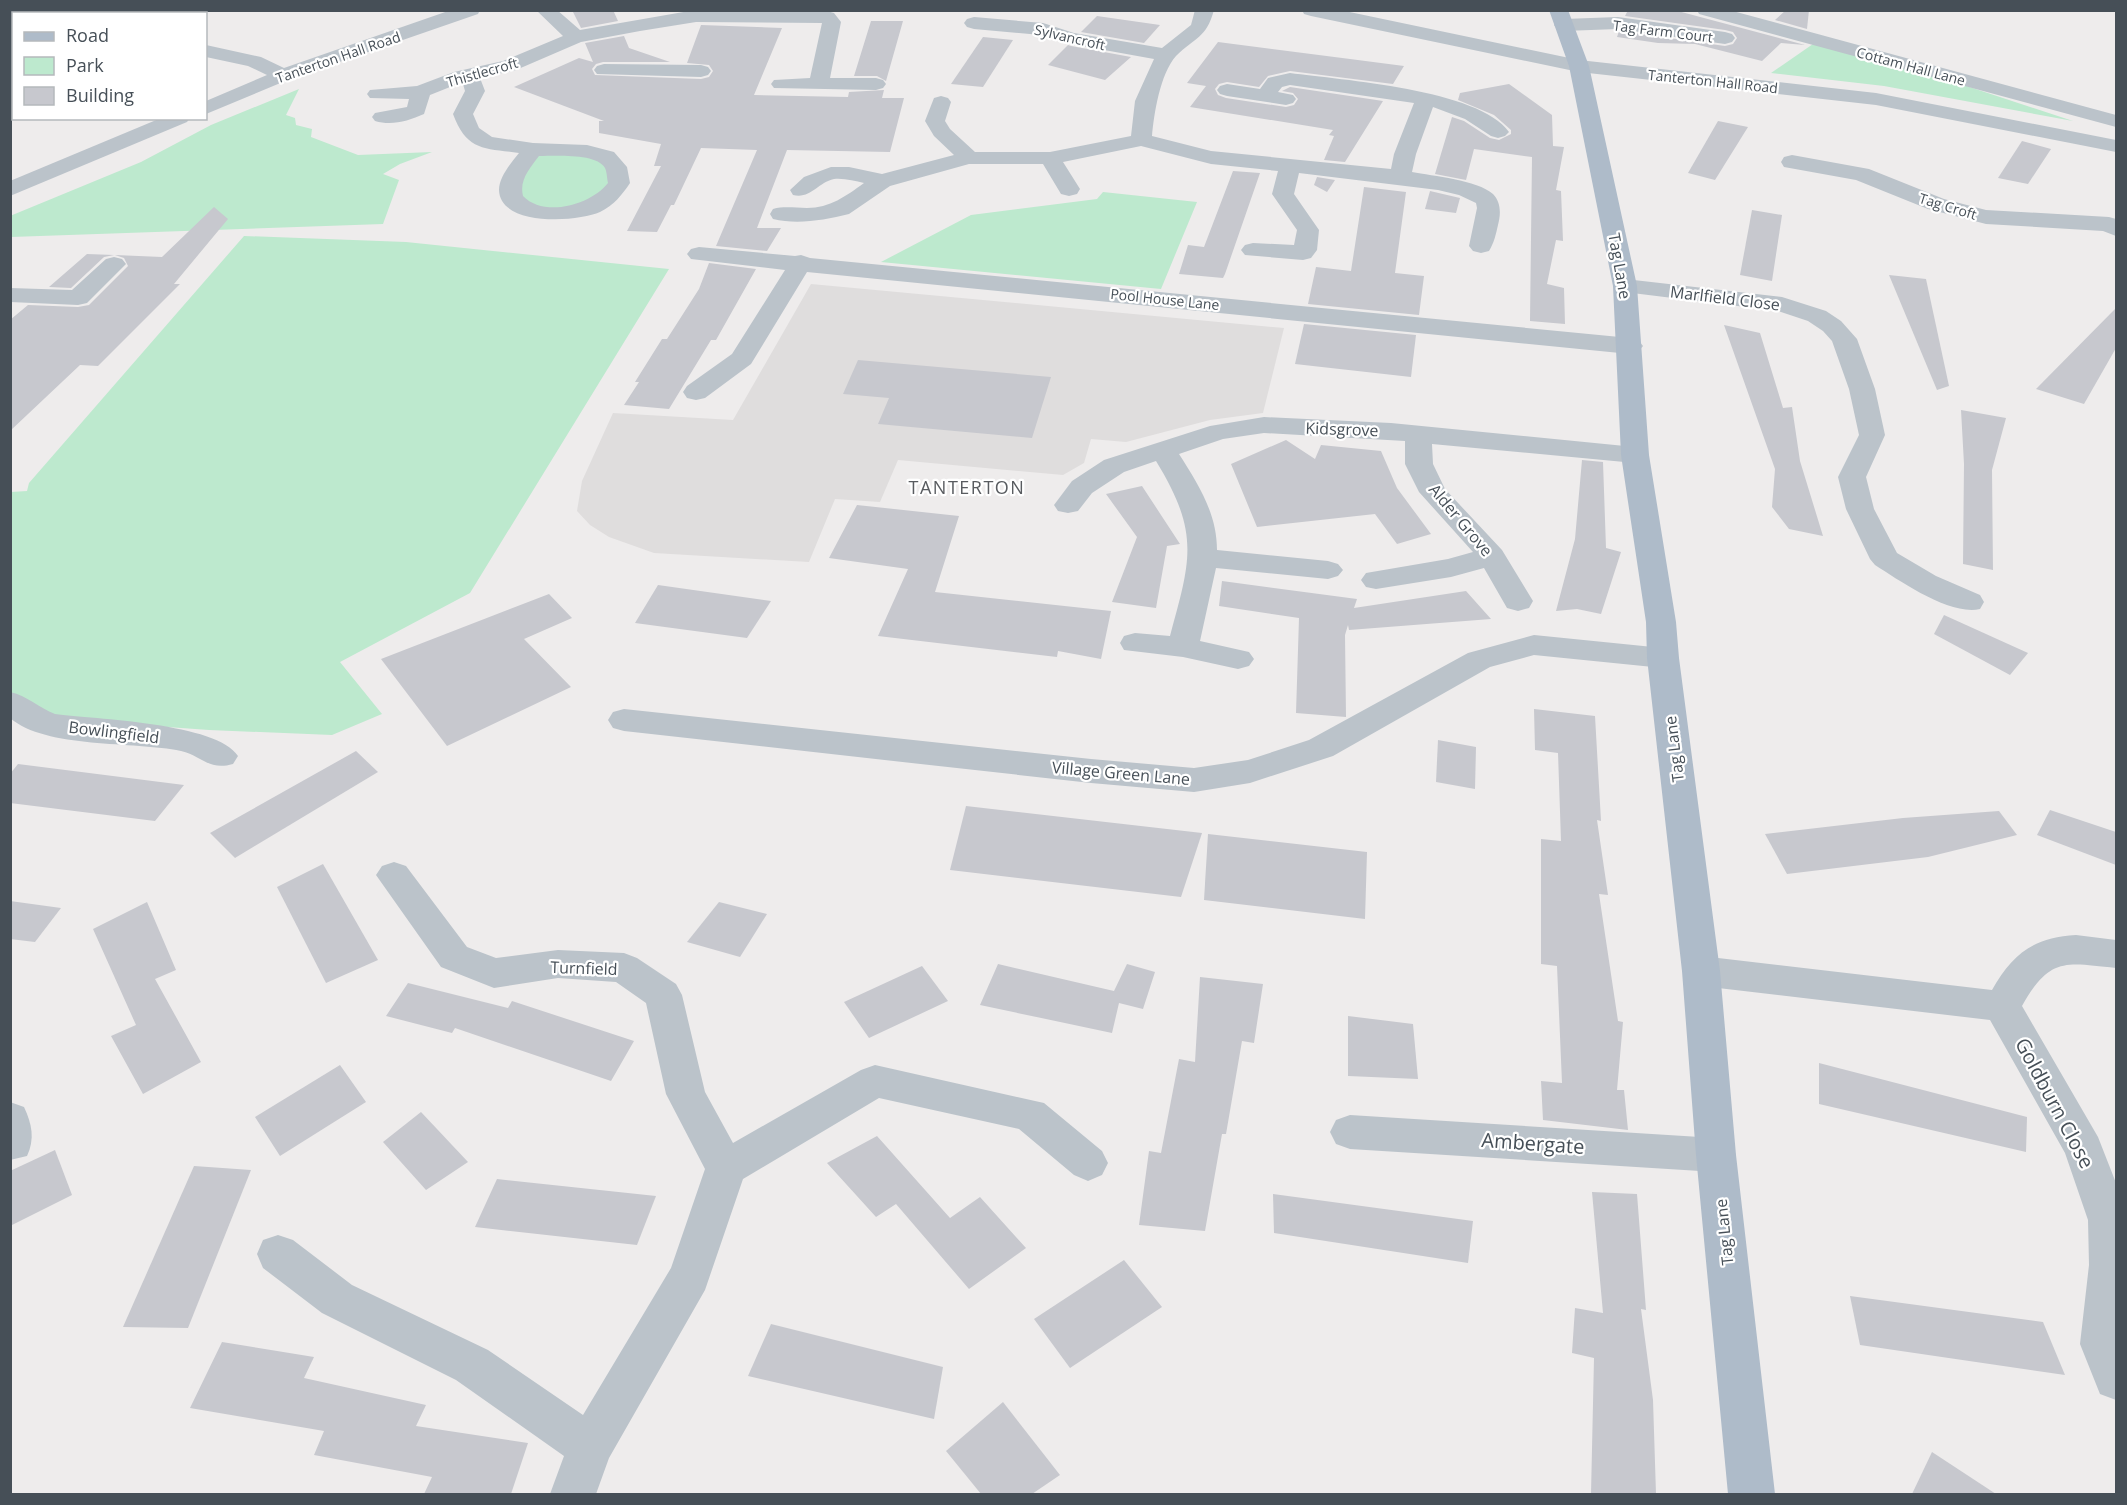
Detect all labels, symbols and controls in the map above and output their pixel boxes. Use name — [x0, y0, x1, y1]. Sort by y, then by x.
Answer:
legend — [12, 12, 207, 120]
street label: Tag Farm Court — [1612, 15, 1714, 47]
street label: Sylvancroft — [1033, 20, 1107, 54]
text: Road — [66, 23, 109, 47]
street label: Tanterton Hall Road — [273, 27, 403, 87]
street label: Cottam Hall Lane — [1854, 42, 1968, 90]
text: Park — [66, 53, 104, 77]
street label: Thistlecroft — [444, 53, 520, 91]
street label: Tanterton Hall Road — [1647, 65, 1779, 97]
text: Building — [66, 83, 134, 107]
street label: Tag Croft — [1917, 188, 1979, 224]
street label: Tag Lane — [1603, 231, 1637, 301]
street label: Marlfield Close — [1669, 280, 1781, 316]
street label: Pool House Lane — [1110, 284, 1221, 314]
street label: Kidsgrove — [1305, 417, 1379, 441]
district label: TANTERTON — [909, 475, 1025, 499]
street label: Alder Grove — [1424, 479, 1498, 561]
street label: Tag Lane — [1659, 715, 1689, 783]
street label: Bowlingfield — [67, 716, 161, 748]
street label: Village Green Lane — [1051, 756, 1191, 790]
street label: Turnfield — [550, 956, 618, 980]
street label: Goldburn Close — [2009, 1033, 2101, 1173]
street label: Ambergate — [1481, 1126, 1585, 1160]
street label: Tag Lane — [1710, 1198, 1738, 1266]

